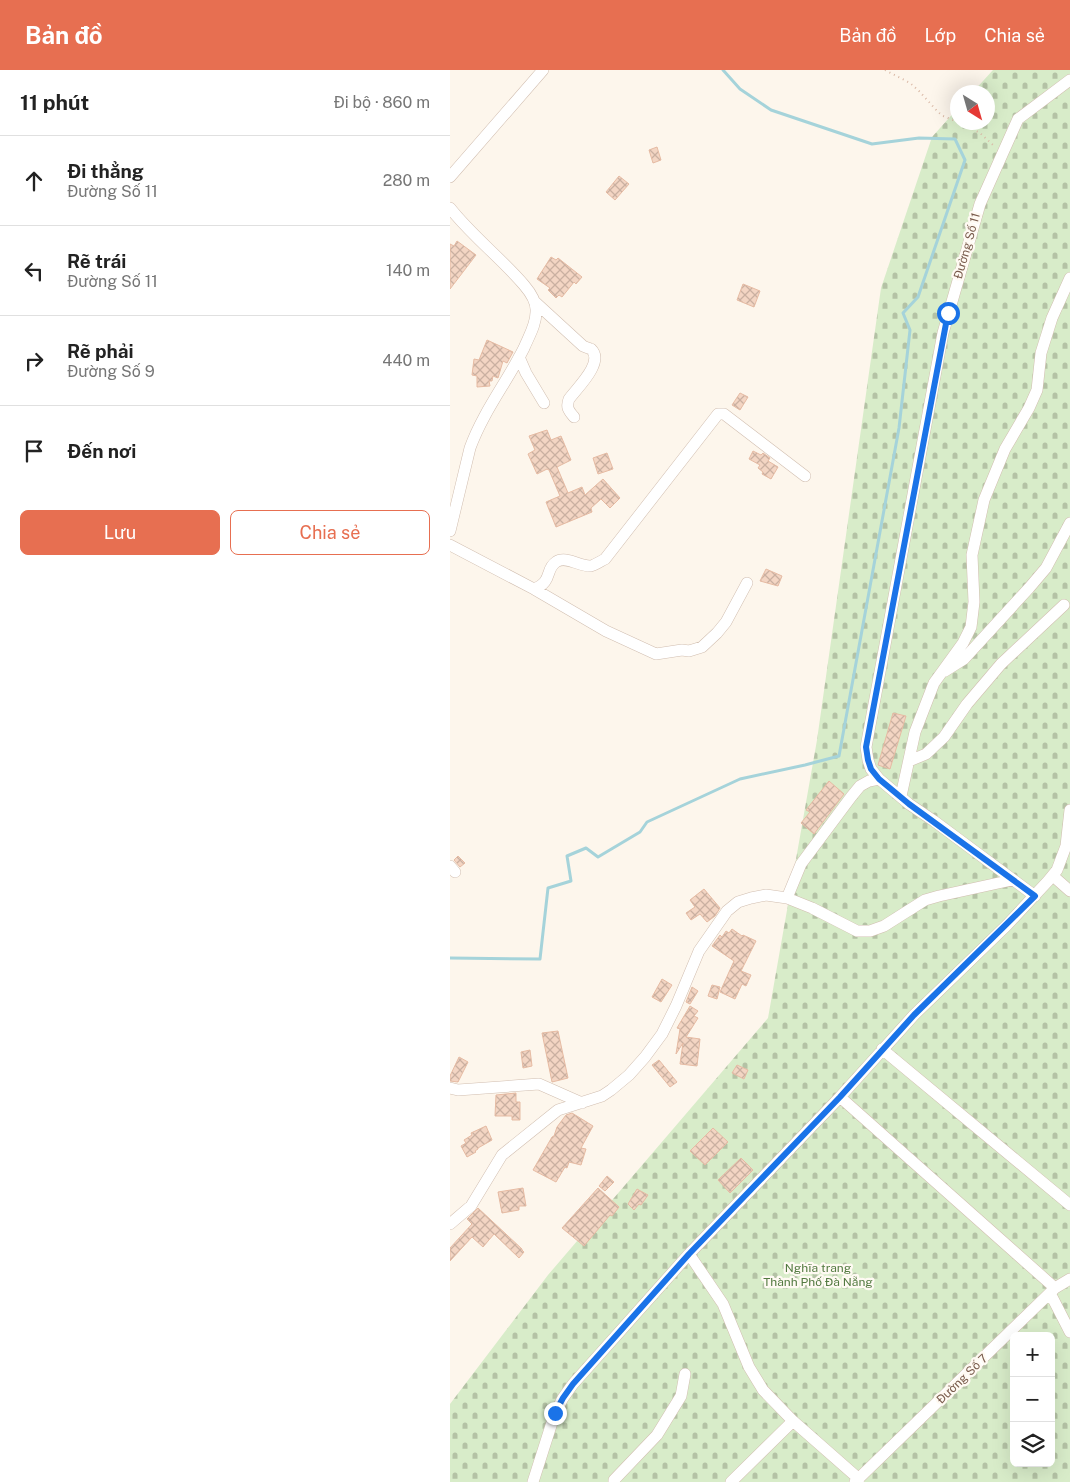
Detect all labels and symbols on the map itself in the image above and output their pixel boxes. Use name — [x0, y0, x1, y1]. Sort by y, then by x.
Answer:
north arrow — [950, 85, 995, 130]
street label: Đường Số 11 — [951, 211, 983, 281]
route start — [937, 302, 960, 325]
park label: Nghĩa trang Thành Phố Đà Nẵng — [763, 1261, 873, 1289]
street label: Đường Số 7 — [934, 1351, 990, 1407]
route end — [544, 1402, 567, 1425]

